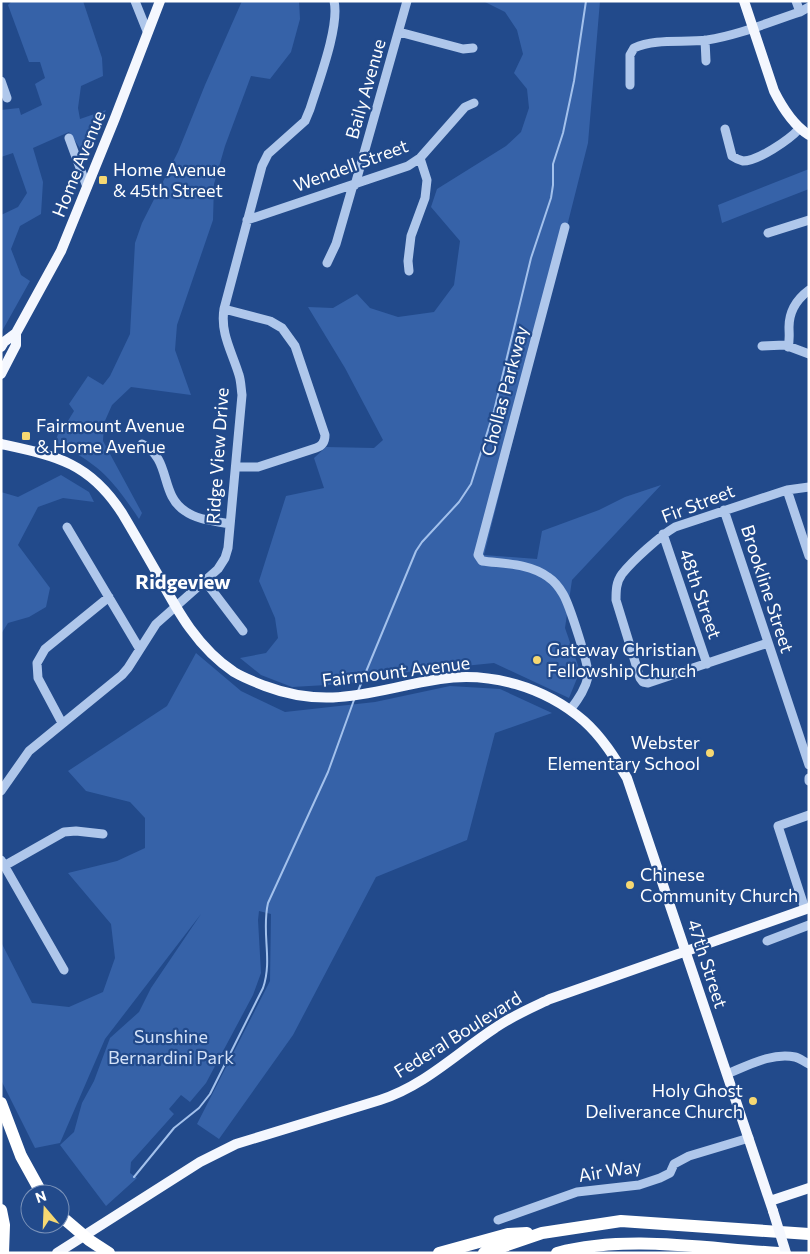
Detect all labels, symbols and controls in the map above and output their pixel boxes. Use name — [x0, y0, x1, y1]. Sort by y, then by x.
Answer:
street label: Baily Avenue — [340, 36, 390, 141]
street label: Home Avenue — [47, 107, 109, 220]
street label: Wendell Street — [290, 134, 411, 196]
place label: Home Avenue & 45th Street — [113, 158, 226, 201]
marker: Home Avenue & 45th Street — [97, 174, 109, 186]
street label: Chollas Parkway — [476, 323, 532, 458]
street label: Ridge View Drive — [201, 387, 233, 525]
place label: Fairmount Avenue & Home Avenue — [36, 414, 185, 457]
marker: Fairmount Avenue & Home Avenue — [20, 430, 32, 442]
street label: Fir Street — [658, 479, 737, 527]
street label: Brookline Street — [737, 522, 799, 655]
street label: 48th Street — [675, 546, 727, 642]
district label: Ridgeview — [135, 569, 231, 593]
place label: Gateway Christian Fellowship Church — [547, 638, 697, 681]
street label: Fairmount Avenue — [321, 651, 471, 691]
marker: Gateway Christian Fellowship Church — [531, 654, 543, 666]
place label: Webster Elementary School — [547, 731, 700, 774]
marker: Webster Elementary School — [704, 747, 716, 759]
place label: Chinese Community Church — [640, 863, 798, 906]
marker: Chinese Community Church — [624, 879, 636, 891]
street label: 47th Street — [683, 917, 733, 1011]
street label: Federal Boulevard — [390, 986, 525, 1082]
park label: Sunshine Bernardini Park — [108, 1025, 234, 1068]
place label: Holy Ghost Deliverance Church — [585, 1079, 743, 1122]
marker: Holy Ghost Deliverance Church — [747, 1095, 759, 1107]
street label: Air Way — [577, 1154, 643, 1186]
north arrow — [20, 1184, 70, 1234]
text: N — [33, 1186, 48, 1206]

